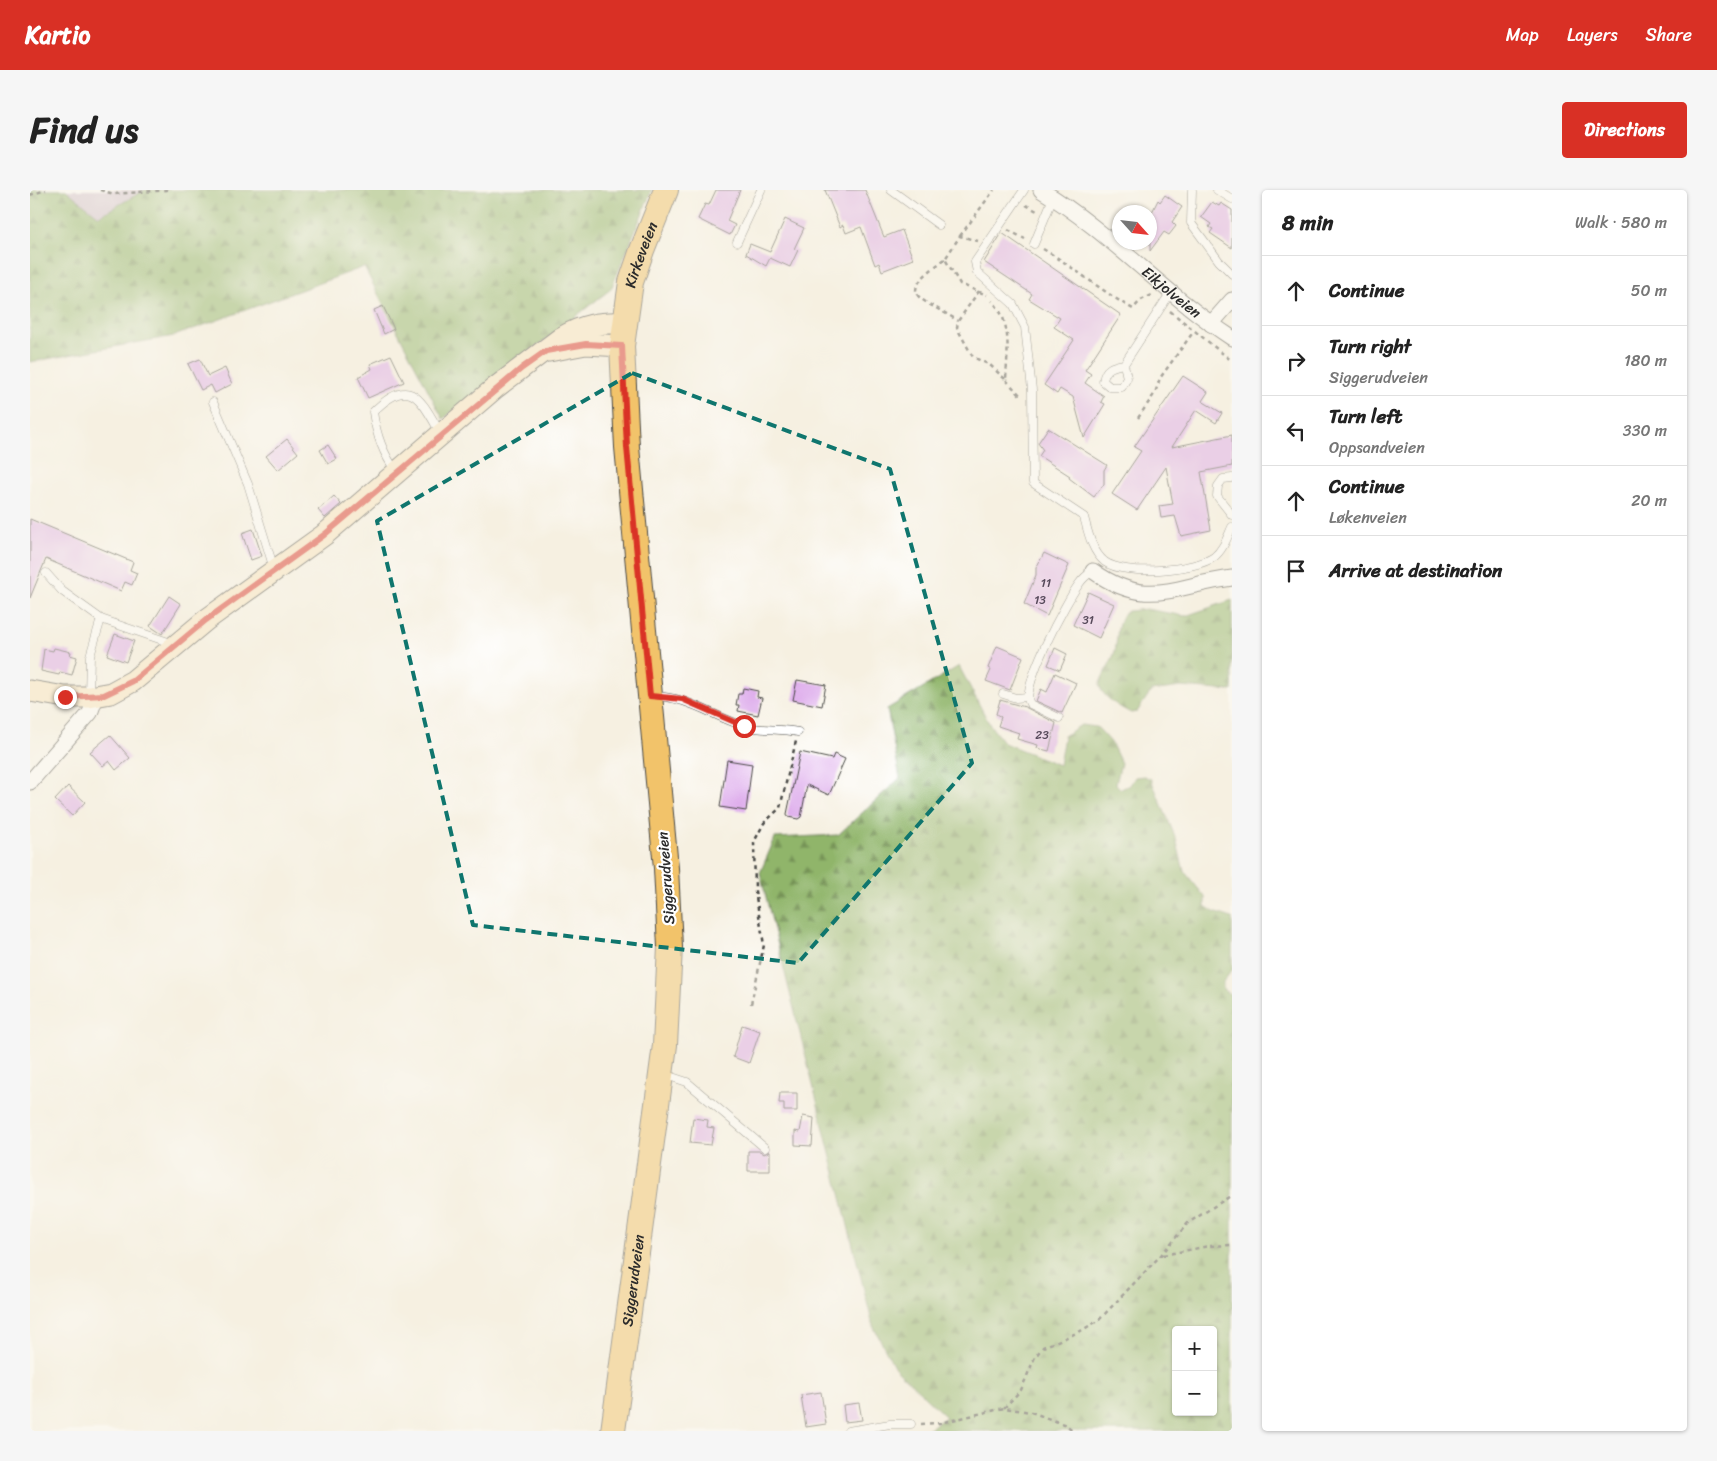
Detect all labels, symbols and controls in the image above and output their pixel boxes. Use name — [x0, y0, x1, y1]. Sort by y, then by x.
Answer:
text: Kartio — [25, 14, 90, 56]
text: Map — [1506, 19, 1539, 51]
text: Layers — [1567, 19, 1618, 51]
text: Share — [1646, 19, 1692, 51]
text: Find us — [30, 99, 138, 161]
button: Directions — [1562, 102, 1687, 158]
text: 8 min — [1282, 204, 1333, 242]
north arrow — [1112, 205, 1157, 250]
text: Walk · 580 m — [1575, 208, 1667, 237]
street label: Kirkeveien — [617, 218, 665, 290]
street label: Eikjolveien — [1136, 260, 1207, 325]
text: Continue — [1329, 274, 1405, 307]
text: 50 m — [1631, 276, 1667, 305]
icon: ahead — [1282, 277, 1310, 305]
text: Turn right — [1329, 330, 1411, 363]
text: 180 m — [1624, 346, 1667, 375]
icon: right — [1282, 347, 1310, 375]
text: Siggerudveien — [1329, 363, 1428, 392]
text: Turn left — [1329, 400, 1402, 433]
text: 330 m — [1623, 416, 1667, 445]
icon: left — [1282, 417, 1310, 445]
text: Oppsandveien — [1329, 433, 1425, 462]
text: Continue — [1329, 470, 1405, 503]
text: 20 m — [1631, 486, 1667, 515]
icon: ahead — [1282, 487, 1310, 515]
text: Løkenveien — [1329, 503, 1407, 532]
text: Arrive at destination — [1329, 554, 1502, 587]
icon: arrive — [1282, 557, 1310, 585]
house number: 11 — [1041, 572, 1051, 594]
house number: 13 — [1034, 589, 1046, 611]
house number: 31 — [1082, 609, 1094, 631]
route end — [54, 686, 77, 709]
route start — [733, 715, 756, 738]
house number: 23 — [1035, 724, 1049, 746]
street label: Siggerudveien — [650, 831, 682, 925]
street label: Siggerudveien — [614, 1233, 652, 1328]
map controls — [1172, 1326, 1217, 1416]
button: + — [1172, 1326, 1217, 1371]
button: − — [1172, 1371, 1217, 1416]

